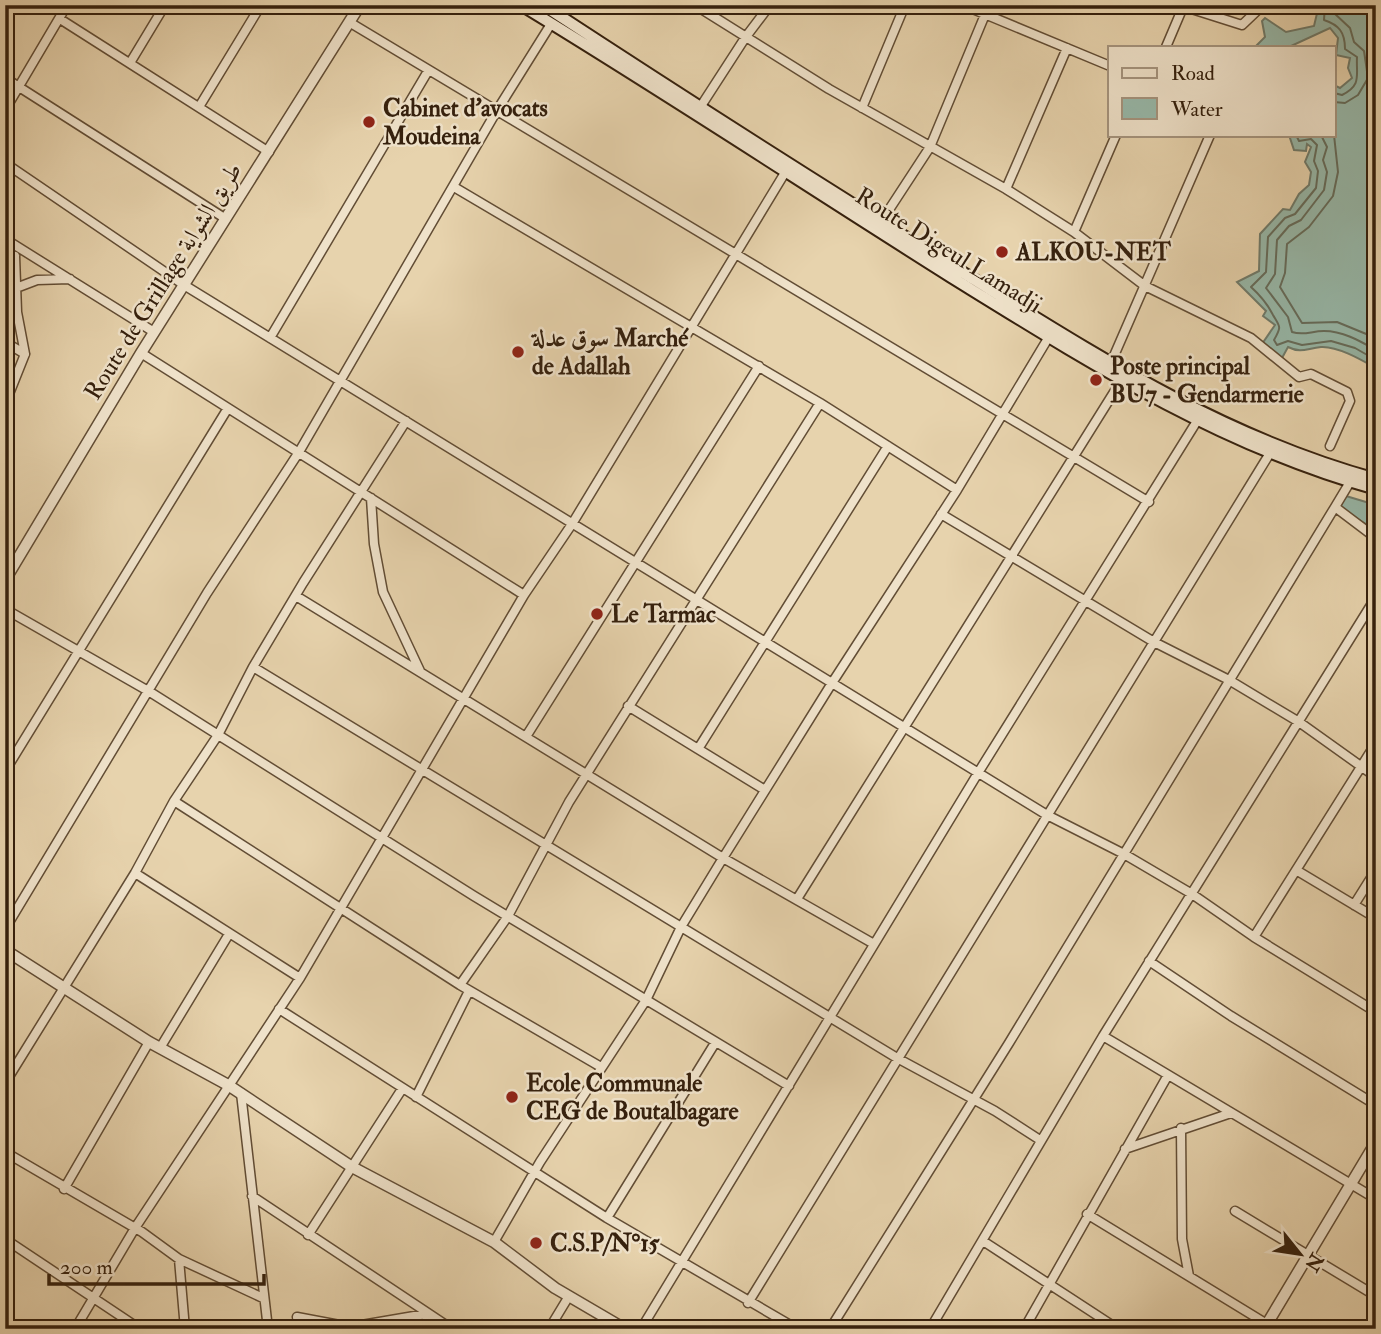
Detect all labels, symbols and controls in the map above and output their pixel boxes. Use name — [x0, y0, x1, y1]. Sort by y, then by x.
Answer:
legend — [1108, 46, 1336, 136]
text: Road — [1171, 60, 1216, 87]
place label: Cabinet d'avocats Moudeina — [382, 93, 548, 152]
text: Water — [1170, 96, 1223, 123]
marker: Cabinet d'avocats Moudeina — [361, 114, 377, 130]
street label: Route de Grillage طريق الشواية — [78, 157, 249, 406]
street label: Route Digeul Lamadji — [850, 180, 1048, 320]
place label: ALKOU-NET — [1015, 237, 1171, 268]
marker: ALKOU-NET — [994, 244, 1010, 260]
place label: سوق عدلة Marché de Adallah — [530, 323, 689, 382]
marker: سوق عدلة Marché de Adallah — [510, 344, 526, 360]
place label: Poste principal BU7 - Gendarmerie — [1110, 351, 1304, 410]
marker: Poste principal BU7 - Gendarmerie — [1088, 372, 1104, 388]
place label: Le Tarmac — [611, 599, 716, 630]
marker: Le Tarmac — [589, 606, 605, 622]
place label: Ecole Communale CEG de Boutalbagare — [526, 1068, 739, 1127]
marker: Ecole Communale CEG de Boutalbagare — [504, 1089, 520, 1105]
north arrow — [1266, 1218, 1336, 1288]
place label: C.S.P/N°15 — [550, 1228, 660, 1259]
marker: C.S.P/N°15 — [528, 1235, 544, 1251]
scale bar — [49, 1243, 264, 1287]
text: N — [1299, 1248, 1329, 1276]
text: 200 m — [60, 1254, 113, 1281]

